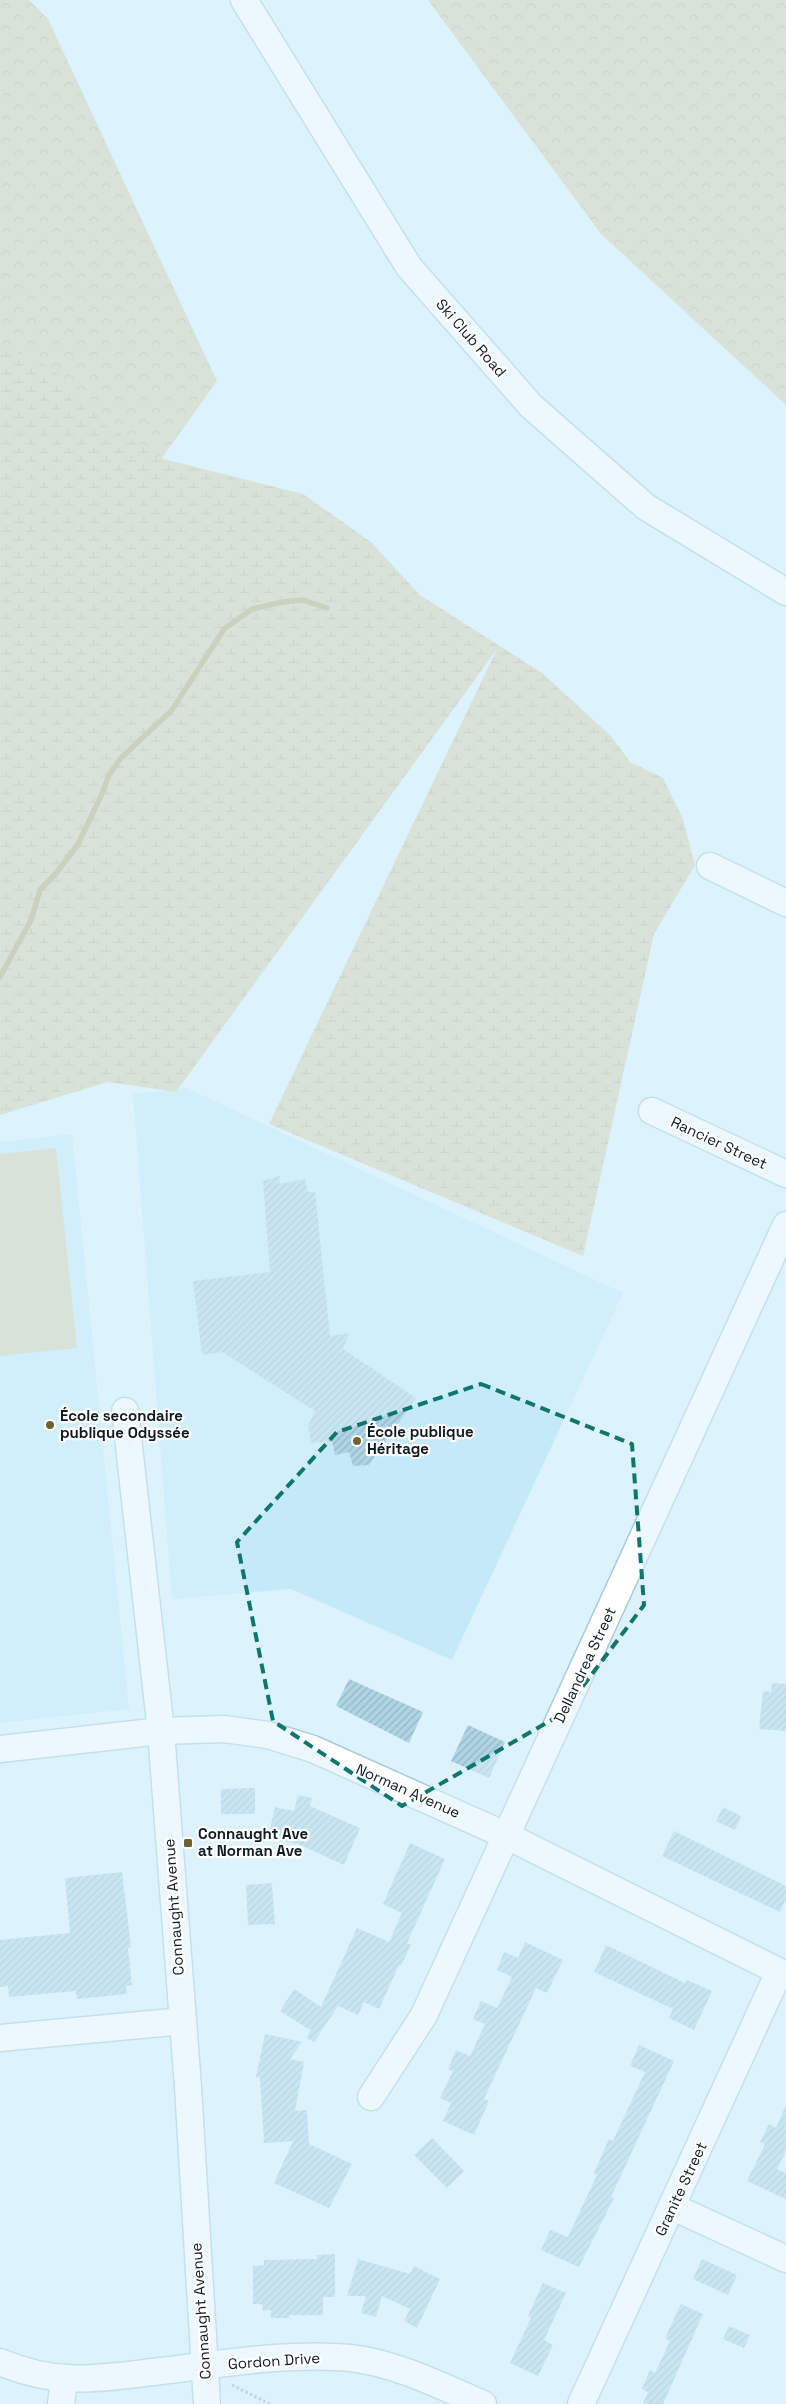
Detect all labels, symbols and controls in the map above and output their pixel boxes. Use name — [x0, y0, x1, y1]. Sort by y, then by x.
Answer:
street label: Ski Club Road — [432, 295, 511, 381]
street label: Rancier Street — [668, 1112, 771, 1173]
place label: École secondaire publique Odyssée — [60, 1406, 190, 1442]
marker: École secondaire publique Odyssée — [44, 1419, 56, 1431]
place label: École publique Héritage — [367, 1422, 474, 1458]
marker: École publique Héritage — [351, 1435, 363, 1447]
street label: Dellandrea Street — [549, 1603, 620, 1726]
street label: Norman Avenue — [353, 1759, 463, 1822]
place label: Connaught Ave at Norman Ave — [198, 1824, 308, 1860]
marker: Connaught Ave at Norman Ave — [182, 1837, 194, 1849]
street label: Connaught Avenue — [159, 1838, 188, 1976]
street label: Granite Street — [650, 2138, 711, 2239]
street label: Connaught Avenue — [186, 2242, 215, 2380]
street label: Gordon Drive — [227, 2348, 321, 2373]

